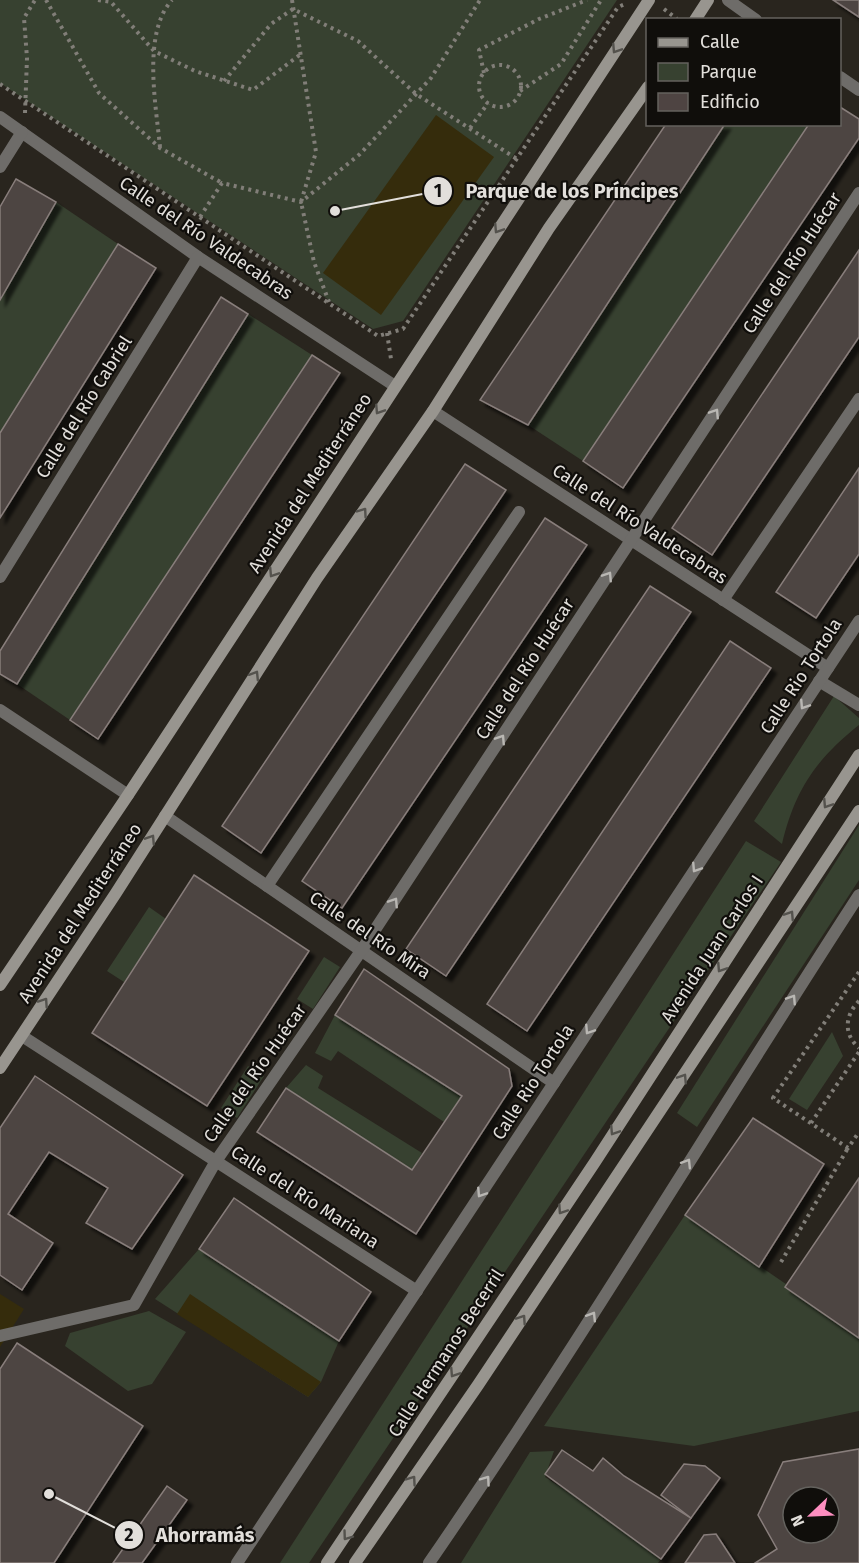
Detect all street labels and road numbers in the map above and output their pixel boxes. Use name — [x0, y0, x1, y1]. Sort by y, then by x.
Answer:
street label: Calle del Río Valdecabras — [115, 172, 297, 304]
street label: Calle del Río Huécar — [738, 188, 846, 338]
street label: Calle del Río Cabriel — [31, 332, 137, 482]
street label: Avenida del Mediterráneo — [244, 389, 376, 577]
street label: Calle del Río Valdecabras — [548, 459, 732, 589]
street label: Calle del Río Huécar — [471, 594, 579, 744]
street label: Calle Rio Tortola — [755, 614, 847, 738]
street label: Avenida del Mediterráneo — [14, 819, 146, 1007]
street label: Avenida Juan Carlos I — [656, 871, 768, 1027]
street label: Calle del Río Mira — [305, 886, 435, 984]
street label: Calle del Río Huécar — [199, 999, 311, 1147]
street label: Calle Rio Tortola — [487, 1020, 579, 1144]
street label: Calle del Río Mariana — [227, 1141, 383, 1253]
street label: Calle Hermanos Becerril — [383, 1265, 509, 1441]

